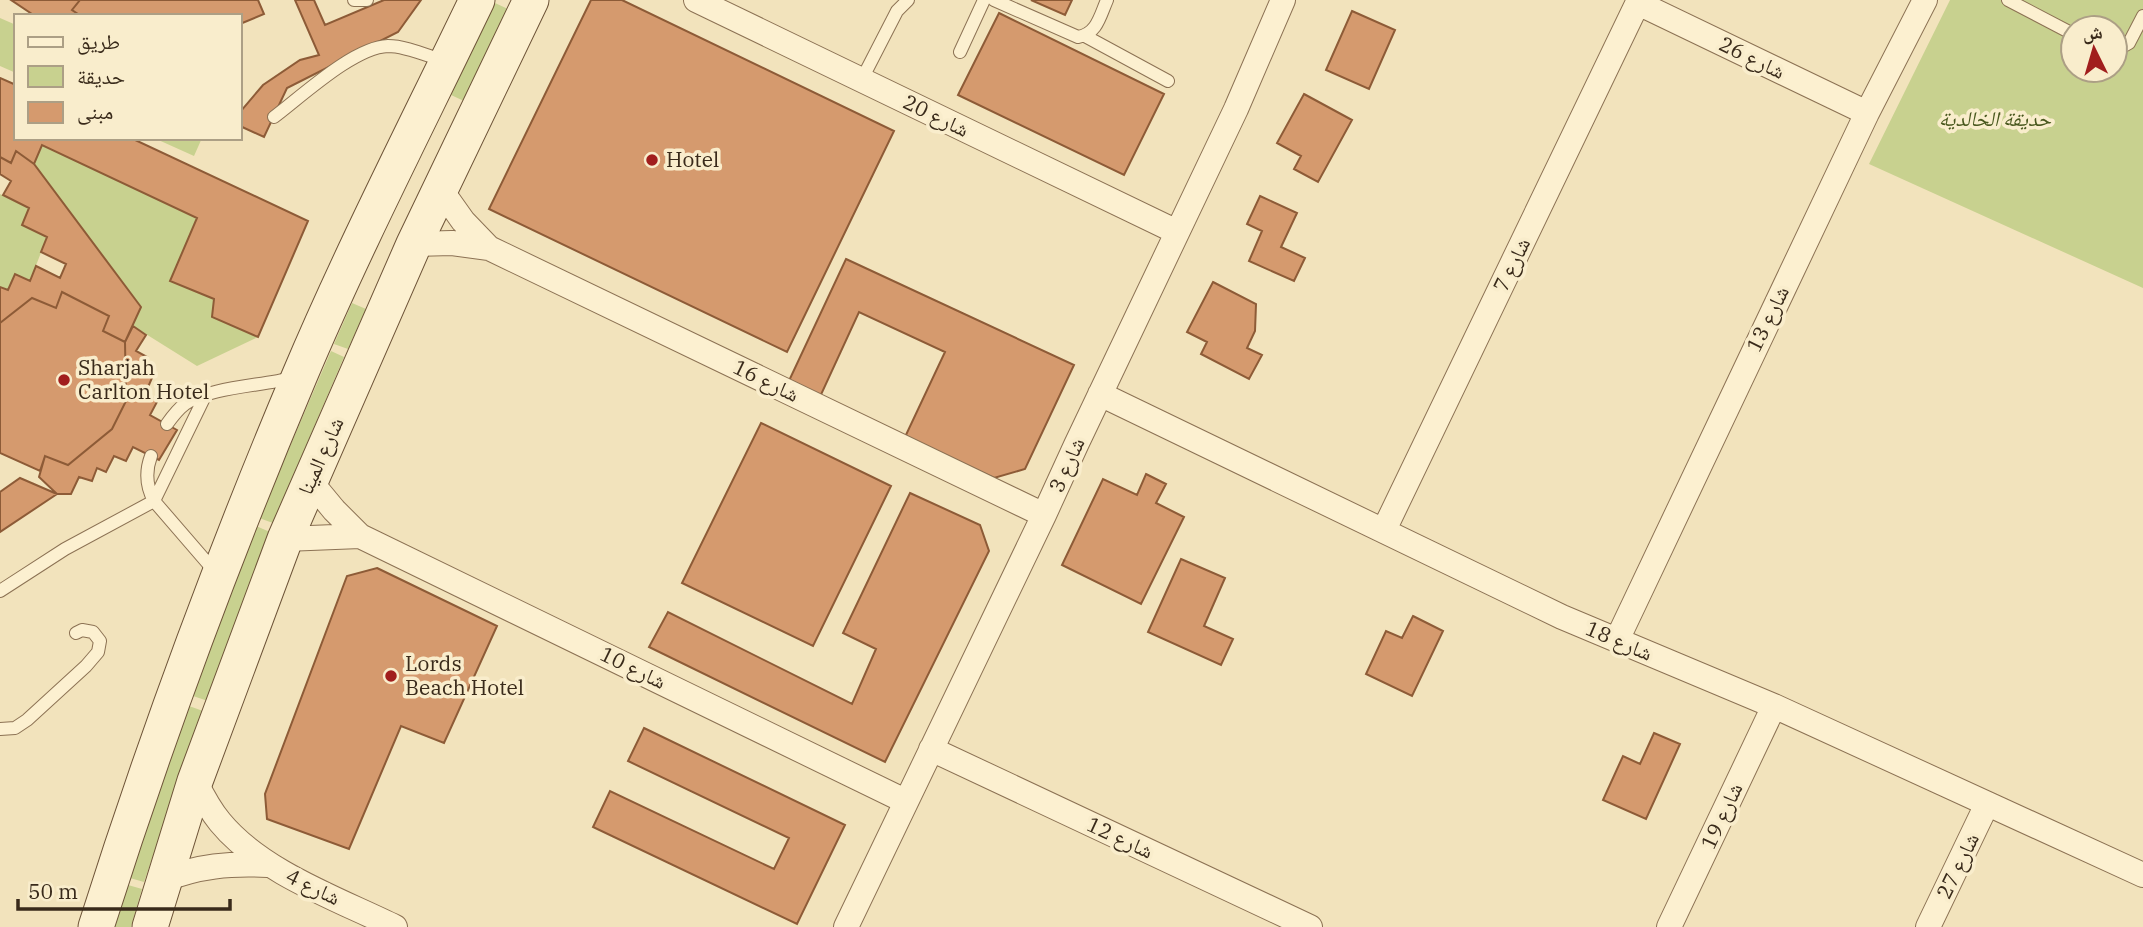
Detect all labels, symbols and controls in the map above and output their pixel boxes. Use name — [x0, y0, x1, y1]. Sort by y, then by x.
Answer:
legend — [14, 14, 242, 140]
north arrow — [2059, 14, 2129, 84]
text: ش — [2081, 19, 2104, 45]
text: طريق — [77, 27, 120, 55]
street label: شارع 26 — [1715, 29, 1790, 85]
text: حديقة — [77, 62, 125, 90]
street label: شارع 20 — [899, 87, 974, 143]
text: مبنى — [77, 97, 113, 125]
park label: حديقة الخالدية — [1939, 104, 2052, 132]
place label: Hotel — [666, 145, 719, 173]
marker: Hotel — [644, 152, 660, 168]
street label: شارع 7 — [1486, 233, 1536, 296]
street label: شارع 13 — [1739, 281, 1795, 356]
street label: شارع 16 — [729, 352, 804, 408]
place label: Sharjah Carlton Hotel — [78, 353, 209, 405]
marker: Sharjah Carlton Hotel — [56, 372, 72, 388]
street label: شارع المينا — [291, 412, 350, 499]
street label: شارع 3 — [1042, 433, 1091, 497]
street label: شارع 18 — [1582, 614, 1657, 667]
street label: شارع 10 — [596, 639, 671, 695]
place label: Lords Beach Hotel — [405, 649, 524, 701]
marker: Lords Beach Hotel — [383, 668, 399, 684]
street label: شارع 19 — [1694, 778, 1749, 853]
street label: شارع 12 — [1083, 810, 1158, 865]
street label: شارع 27 — [1929, 828, 1985, 903]
street label: شارع 4 — [282, 861, 345, 911]
scale bar — [18, 867, 229, 911]
text: 50 m — [28, 877, 78, 905]

